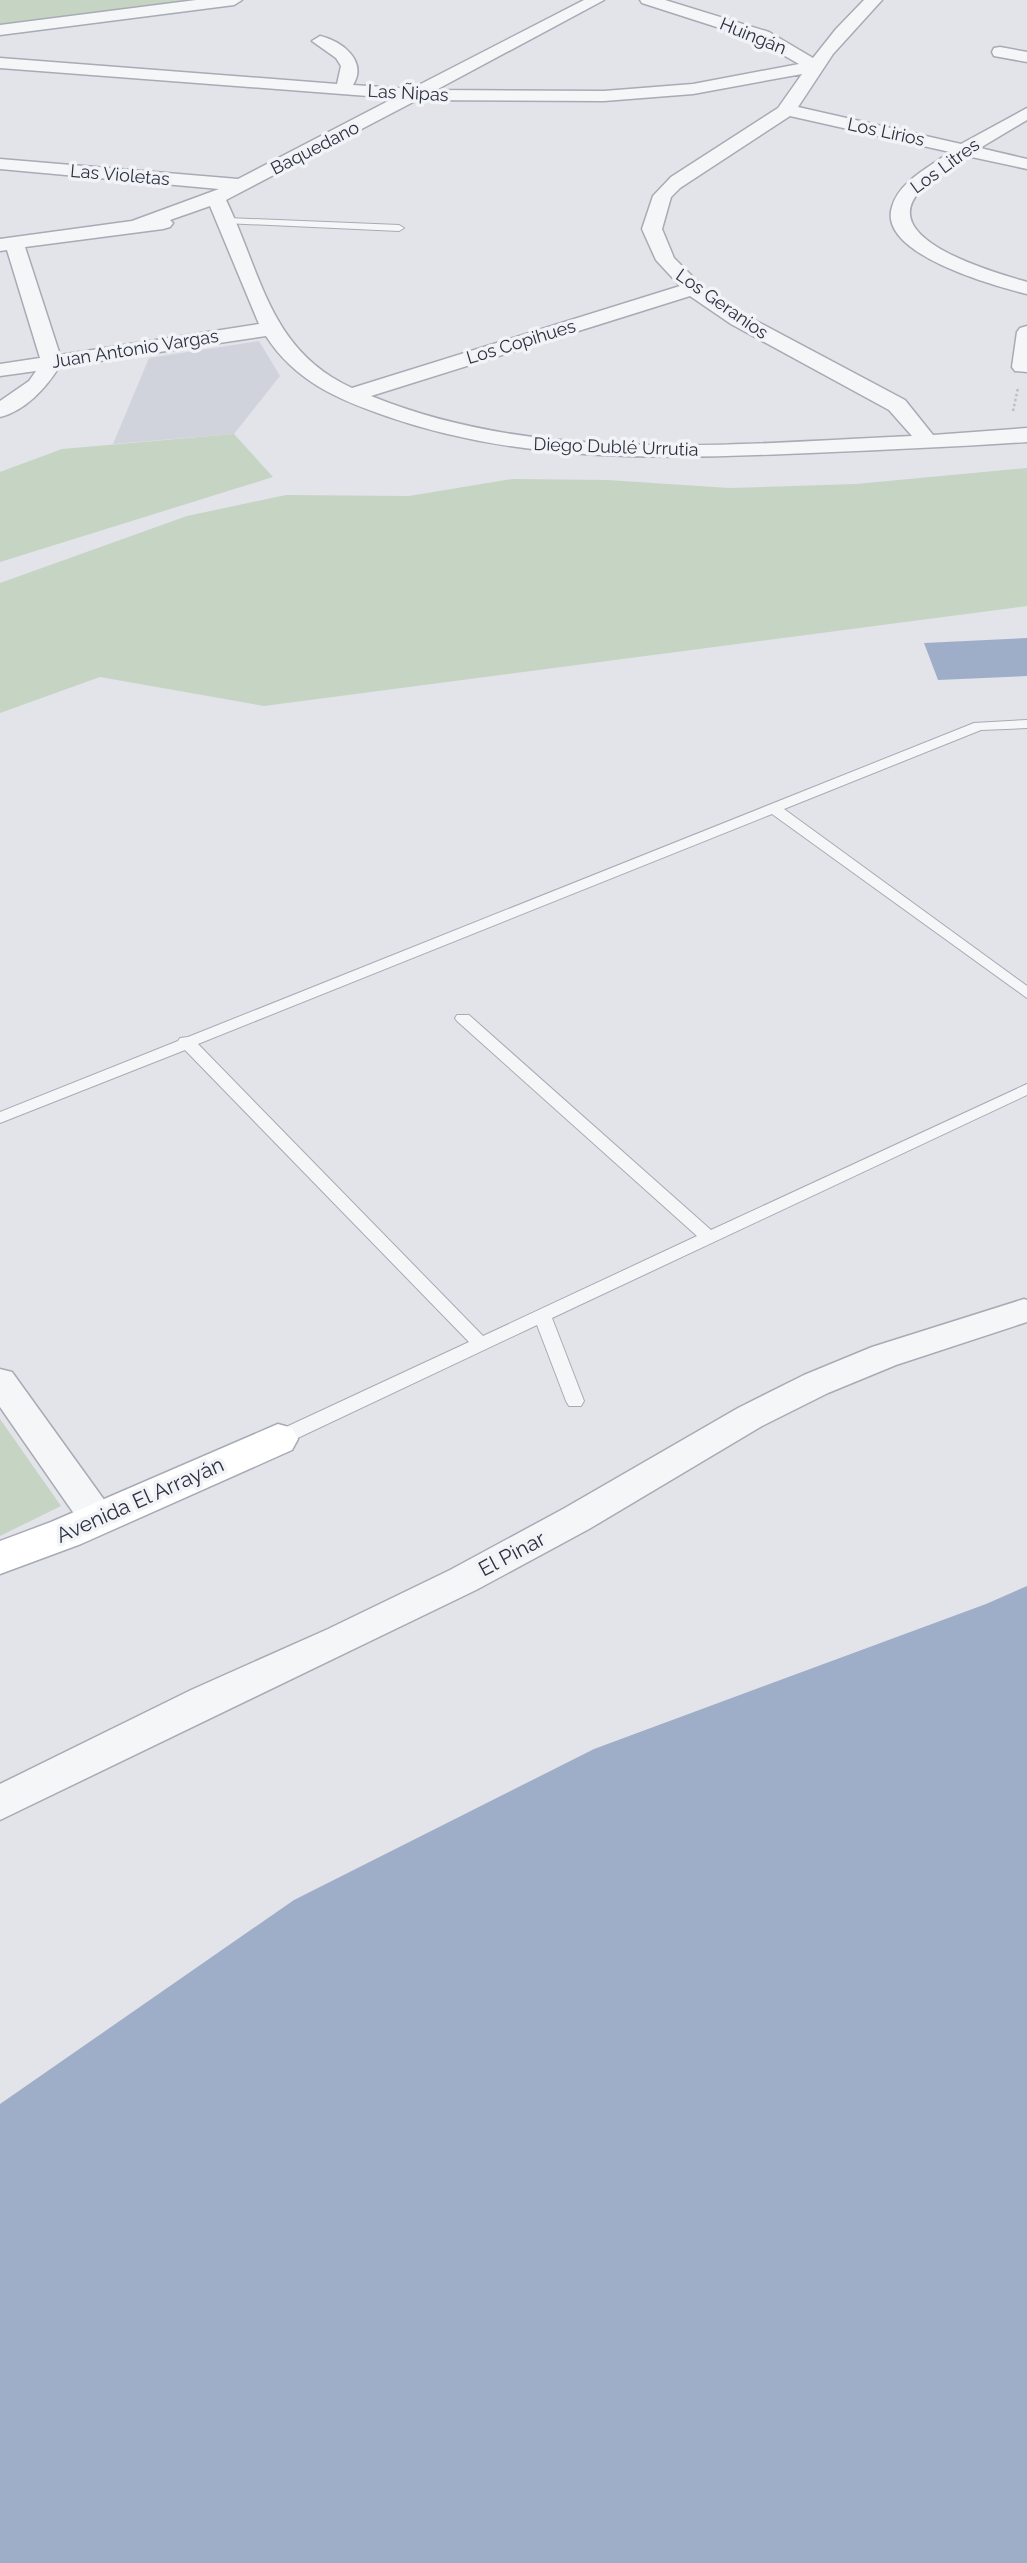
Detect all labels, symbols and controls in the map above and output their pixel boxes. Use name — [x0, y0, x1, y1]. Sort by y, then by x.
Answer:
street label: Huingán — [717, 13, 789, 58]
street label: Las Ñipas — [367, 80, 449, 105]
street label: Los Lirios — [846, 113, 927, 150]
street label: Baquedano — [267, 116, 363, 179]
street label: Los Litres — [906, 133, 983, 198]
street label: Las Violetas — [69, 160, 171, 189]
street label: Los Geranios — [672, 264, 773, 343]
street label: Los Copihues — [464, 315, 578, 368]
street label: Juan Antonio Vargas — [50, 325, 220, 372]
street label: Diego Dublé Urrutia — [533, 433, 699, 460]
street label: Avenida El Arrayán — [52, 1451, 227, 1548]
street label: El Pinar — [474, 1525, 550, 1581]

